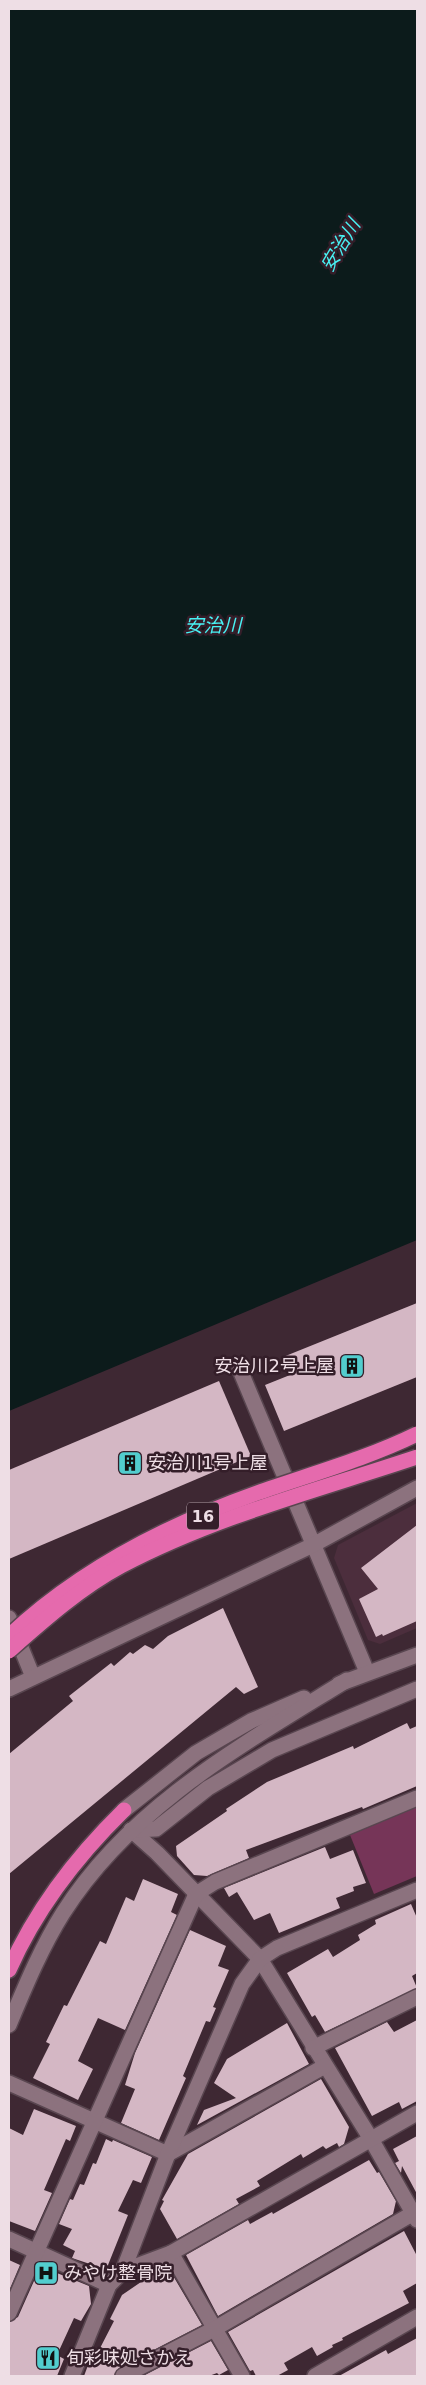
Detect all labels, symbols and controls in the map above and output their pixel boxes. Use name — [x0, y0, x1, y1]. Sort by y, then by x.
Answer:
water label: 安治川 — [316, 213, 365, 275]
water label: 安治川 — [184, 614, 243, 636]
building icon: 安治川2号上屋 — [339, 1353, 365, 1379]
place label: 安治川2号上屋 — [215, 1355, 334, 1376]
building icon: 安治川1号上屋 — [117, 1450, 143, 1476]
place label: 安治川1号上屋 — [148, 1452, 267, 1473]
road number: 16 — [187, 1502, 219, 1530]
hospital icon: みやけ整骨院 — [33, 2260, 59, 2286]
place label: みやけ整骨院 — [64, 2262, 172, 2283]
restaurant icon: 旬彩味処さかえ — [35, 2345, 61, 2371]
place label: 旬彩味処さかえ — [66, 2347, 192, 2368]

